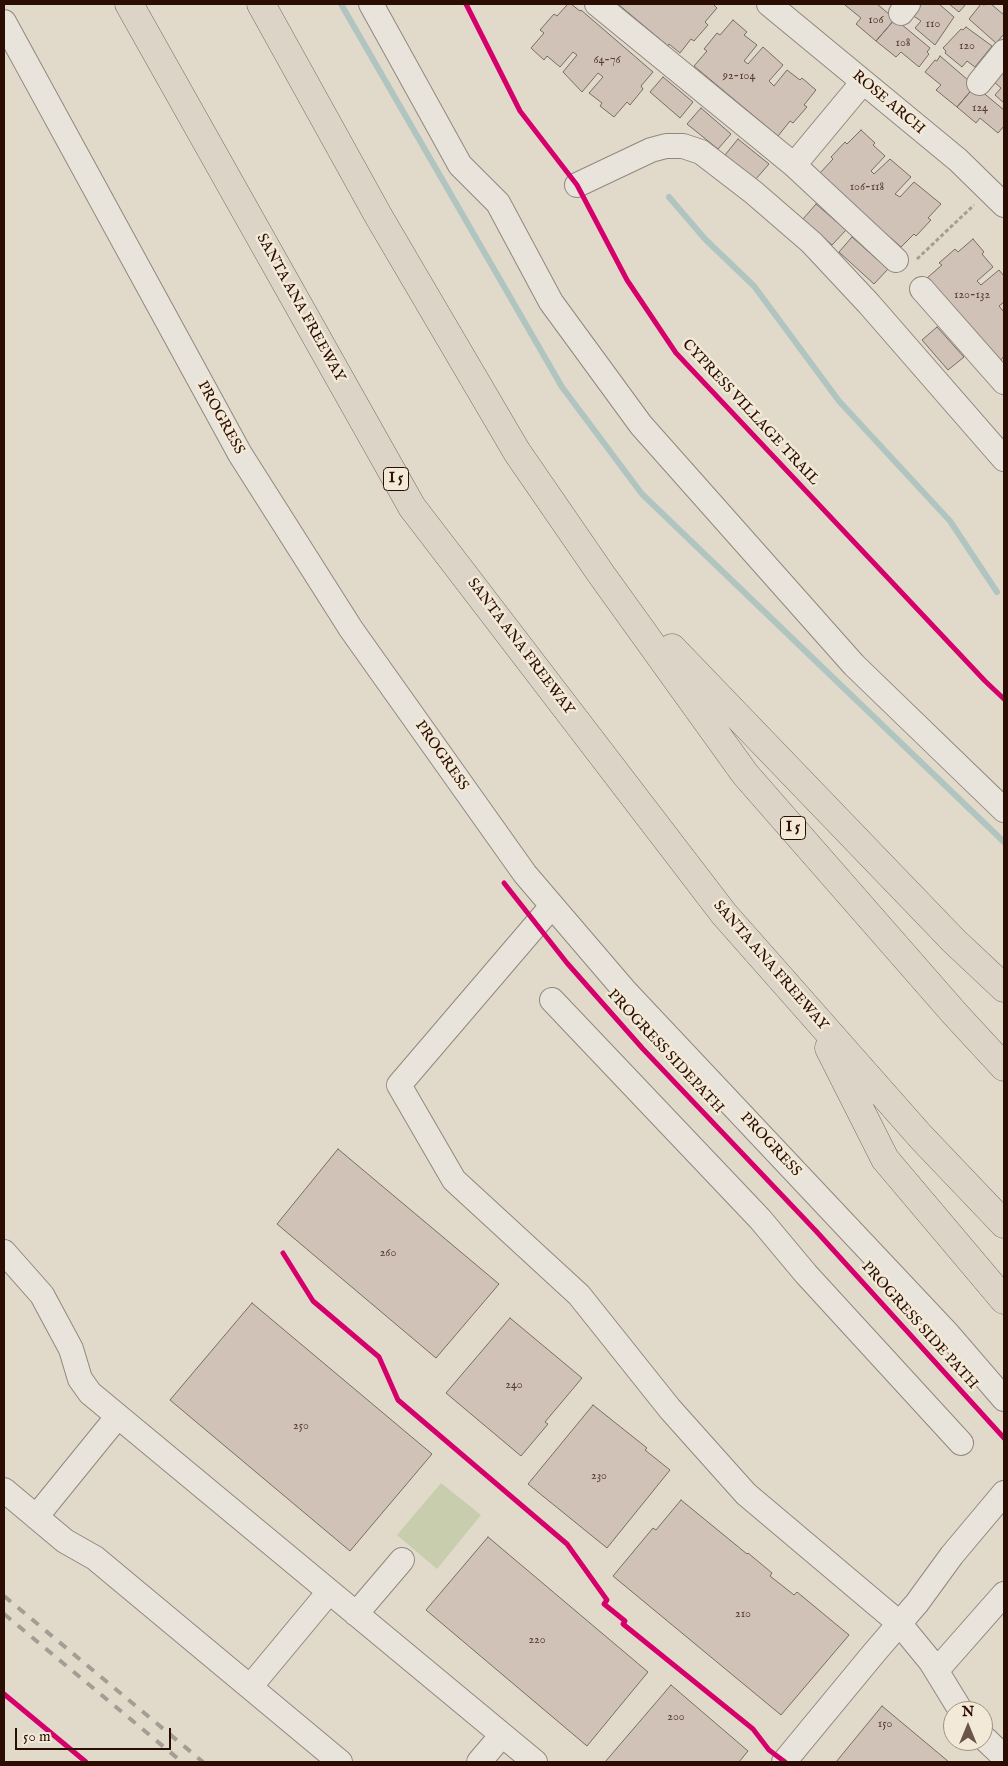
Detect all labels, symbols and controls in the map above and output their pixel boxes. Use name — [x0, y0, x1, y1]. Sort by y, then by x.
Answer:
house number: 106 — [868, 14, 884, 28]
house number: 110 — [926, 18, 940, 32]
house number: 108 — [895, 37, 911, 51]
house number: 120 — [959, 40, 975, 54]
house number: 64-76 — [593, 54, 621, 68]
street label: ROSE ARCH — [848, 67, 928, 139]
house number: 92-104 — [723, 70, 755, 84]
house number: 124 — [972, 102, 988, 116]
house number: 106-118 — [850, 181, 884, 195]
street label: SANTA ANA FREEWAY — [252, 231, 348, 385]
house number: 120-132 — [954, 289, 990, 303]
street label: CYPRESS VILLAGE TRAIL — [678, 336, 822, 490]
street label: PROGRESS — [192, 378, 248, 458]
road number: I 5 — [384, 468, 408, 490]
street label: SANTA ANA FREEWAY — [463, 575, 577, 719]
street label: PROGRESS — [410, 718, 472, 794]
road number: I 5 — [780, 816, 806, 840]
street label: SANTA ANA FREEWAY — [709, 897, 831, 1035]
street label: PROGRESS SIDEPATH — [603, 986, 727, 1118]
street label: PROGRESS — [736, 1109, 804, 1181]
house number: 260 — [380, 1247, 396, 1261]
street label: PROGRESS SIDE PATH — [857, 1258, 981, 1394]
house number: 240 — [505, 1379, 523, 1393]
house number: 250 — [293, 1420, 309, 1434]
house number: 230 — [591, 1470, 607, 1484]
house number: 210 — [735, 1608, 751, 1622]
house number: 220 — [528, 1634, 546, 1648]
north arrow — [943, 1701, 993, 1751]
text: N — [962, 1703, 974, 1721]
house number: 200 — [667, 1711, 685, 1725]
scale bar — [18, 1718, 174, 1750]
house number: 150 — [878, 1718, 892, 1732]
text: 50 m — [23, 1727, 51, 1746]

